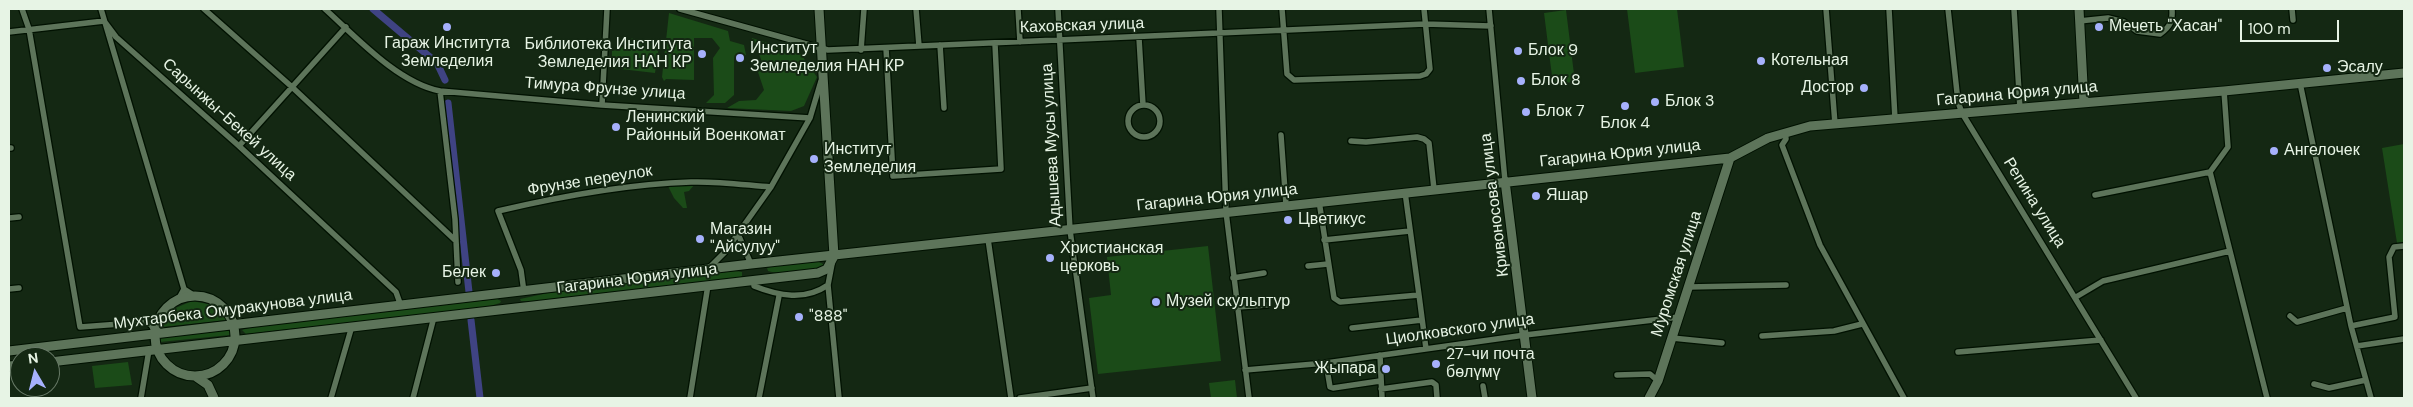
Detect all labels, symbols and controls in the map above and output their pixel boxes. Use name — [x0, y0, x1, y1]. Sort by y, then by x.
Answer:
scale bar — [2243, 10, 2342, 42]
street label: Каховская улица — [1019, 14, 1145, 38]
place label: Мечеть "Хасан" — [2109, 17, 2222, 37]
text: 100 m — [2248, 19, 2291, 39]
marker: Гараж Института Земледелия — [441, 21, 453, 33]
marker: Мечеть "Хасан" — [2093, 21, 2105, 33]
place label: Гараж Института Земледелия — [384, 34, 510, 72]
place label: Библиотека Института Земледелия НАН КР — [525, 35, 692, 73]
place label: Институт Земледелия НАН КР — [750, 39, 904, 77]
place label: Блок 9 — [1528, 41, 1578, 61]
marker: Блок 9 — [1512, 45, 1524, 57]
marker: Библиотека Института Земледелия НАН КР — [696, 48, 708, 60]
place label: Котельная — [1771, 51, 1848, 71]
marker: Институт Земледелия НАН КР — [734, 52, 746, 64]
street label: Сарынжы-Бекей улица — [158, 55, 300, 185]
marker: Котельная — [1755, 55, 1767, 67]
place label: Эсалу — [2337, 58, 2383, 78]
marker: Эсалу — [2321, 62, 2333, 74]
street label: Адышева Мусы улица — [1038, 63, 1066, 227]
place label: Блок 8 — [1531, 71, 1581, 91]
street label: Тимура Фрунзе улица — [524, 74, 686, 104]
marker: Блок 8 — [1515, 75, 1527, 87]
street label: Гагарина Юрия улица — [1936, 77, 2098, 111]
place label: Достор — [1801, 78, 1854, 98]
marker: Достор — [1858, 82, 1870, 94]
place label: Блок 3 — [1665, 92, 1714, 112]
marker: Блок 3 — [1649, 96, 1661, 108]
marker: Блок 4 — [1619, 100, 1631, 112]
place label: Блок 7 — [1536, 102, 1585, 122]
marker: Блок 7 — [1520, 106, 1532, 118]
place label: Ленинский Районный Военкомат — [626, 108, 785, 146]
place label: Блок 4 — [1600, 114, 1650, 134]
marker: Ленинский Районный Военкомат — [610, 121, 622, 133]
street label: Кривоносова улица — [1477, 132, 1513, 278]
street label: Гагарина Юрия улица — [1539, 136, 1701, 172]
place label: Институт Земледелия — [824, 140, 916, 178]
place label: Ангелочек — [2284, 141, 2360, 161]
marker: Ангелочек — [2268, 145, 2280, 157]
marker: Институт Земледелия — [808, 153, 820, 165]
street label: Репина улица — [1999, 154, 2069, 252]
street label: Фрунзе переулок — [526, 162, 654, 200]
street label: Гагарина Юрия улица — [1136, 180, 1298, 216]
place label: Яшар — [1546, 186, 1588, 206]
marker: Яшар — [1530, 190, 1542, 202]
street label: Муромская улица — [1648, 209, 1706, 339]
place label: Цветикус — [1298, 210, 1366, 230]
marker: Цветикус — [1282, 214, 1294, 226]
place label: Магазин "Айсулуу" — [710, 220, 780, 258]
marker: Магазин "Айсулуу" — [694, 233, 706, 245]
place label: Христианская церковь — [1060, 239, 1163, 277]
marker: Христианская церковь — [1044, 252, 1056, 264]
street label: Гагарина Юрия улица — [556, 260, 718, 298]
place label: Белек — [442, 263, 486, 283]
marker: Белек — [490, 267, 502, 279]
street label: Мухтарбека Омуракунова улица — [113, 286, 353, 334]
place label: Музей скульптур — [1166, 292, 1290, 312]
marker: Музей скульптур — [1150, 296, 1162, 308]
place label: "888" — [809, 307, 847, 327]
street label: Циолковского улица — [1385, 310, 1535, 350]
marker: "888" — [793, 311, 805, 323]
place label: 27-чи почта бөлүмү — [1446, 345, 1535, 383]
north arrow — [10, 347, 60, 397]
text: N — [27, 349, 39, 368]
marker: 27-чи почта бөлүмү — [1430, 358, 1442, 370]
place label: Жыпара — [1314, 359, 1376, 379]
marker: Жыпара — [1380, 363, 1392, 375]

